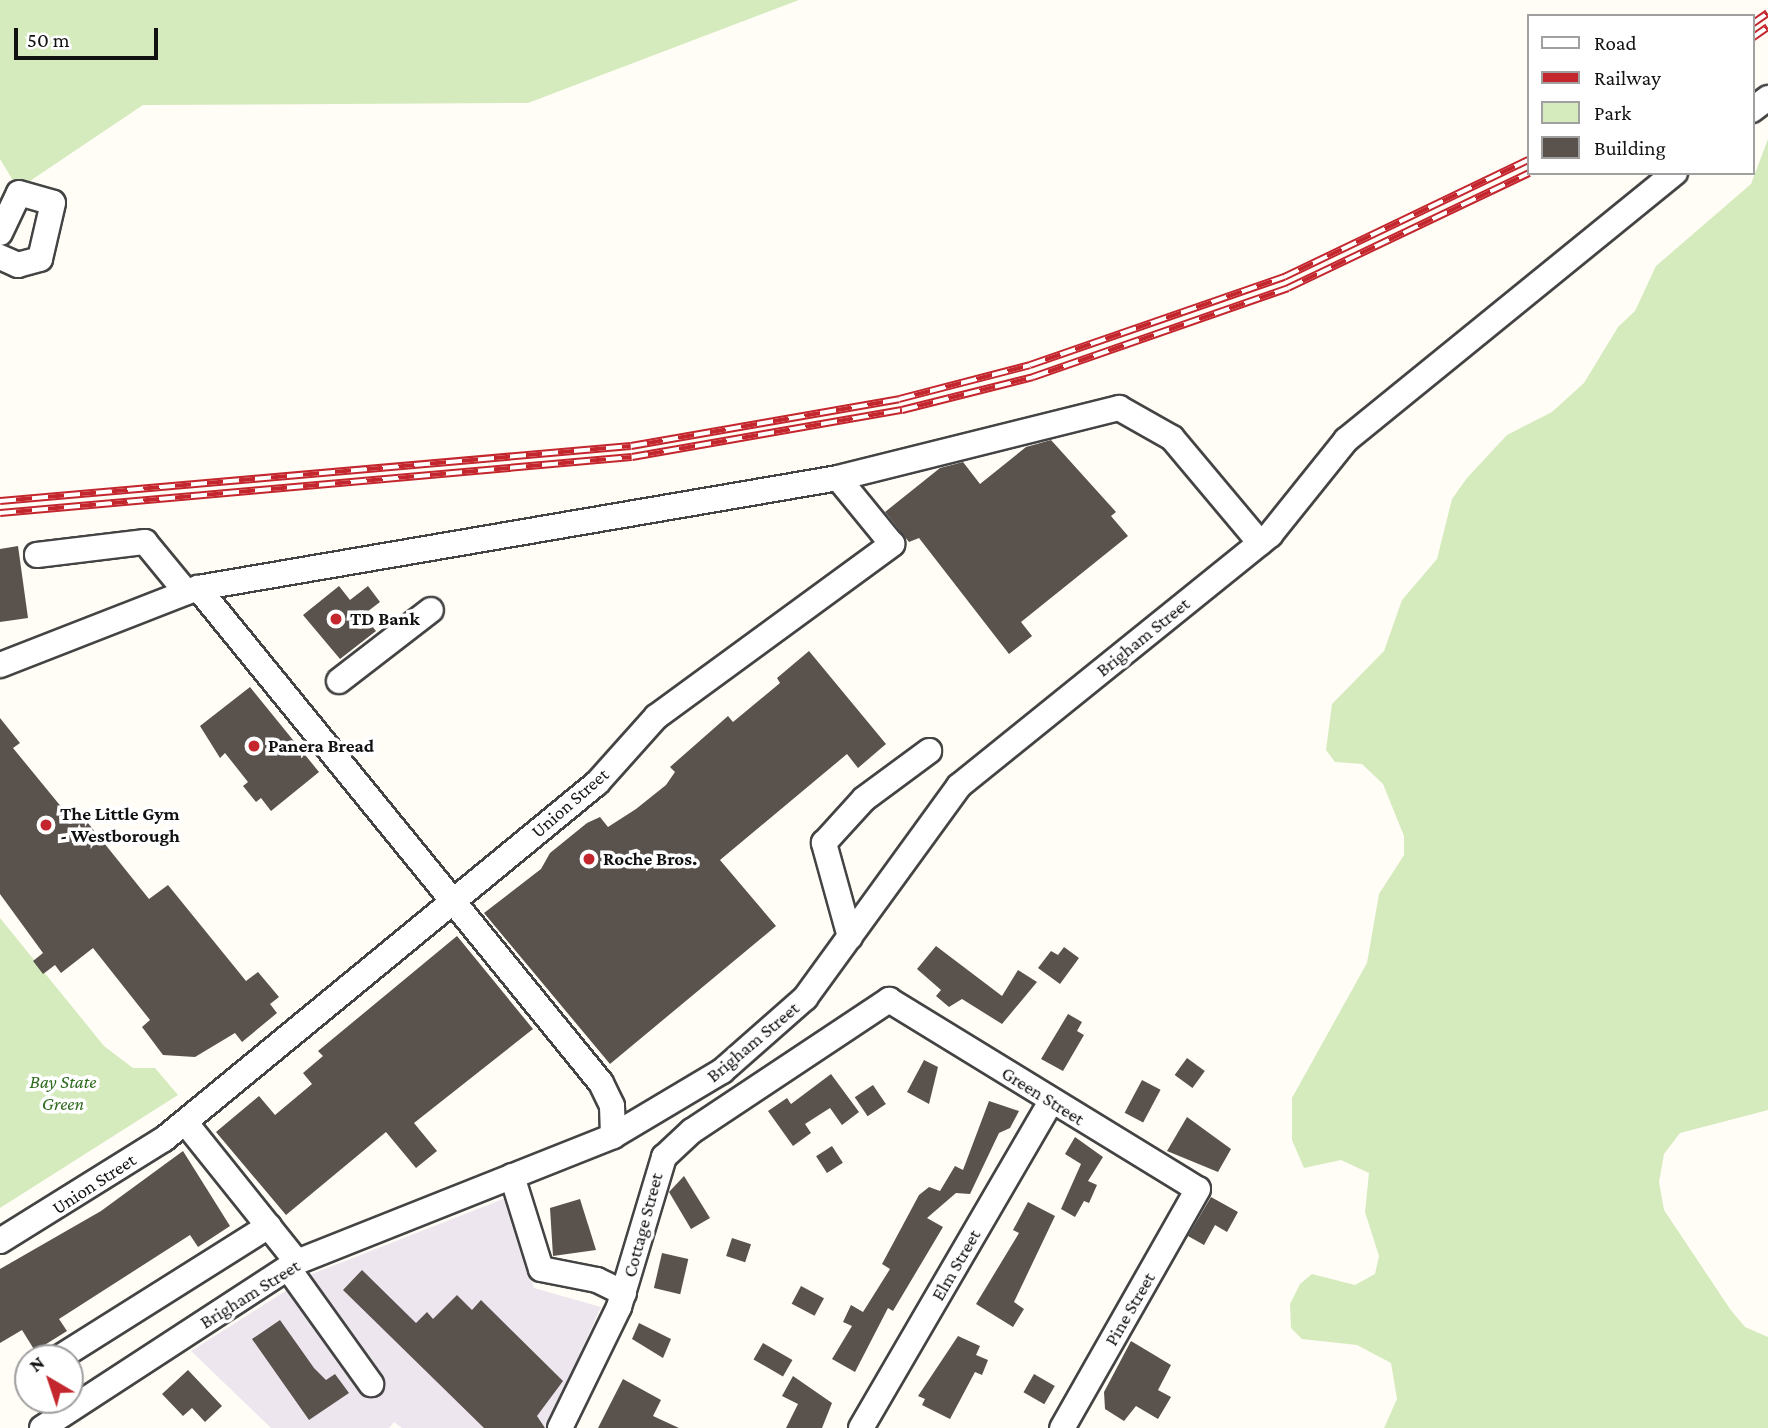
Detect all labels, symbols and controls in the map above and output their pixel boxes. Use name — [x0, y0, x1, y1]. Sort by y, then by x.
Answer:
scale bar — [18, 14, 161, 58]
legend — [1526, 14, 1754, 175]
text: 50 m — [27, 28, 70, 52]
text: Road — [1594, 31, 1637, 55]
text: Railway — [1594, 66, 1661, 90]
text: Park — [1594, 101, 1631, 125]
text: Building — [1594, 136, 1666, 160]
street label: Brigham Street — [1092, 592, 1194, 682]
place label: TD Bank — [350, 608, 420, 630]
marker: TD Bank — [328, 611, 344, 627]
place label: Panera Bread — [268, 735, 374, 757]
marker: Panera Bread — [246, 738, 262, 754]
street label: Union Street — [527, 763, 613, 843]
place label: The Little Gym - Westborough — [60, 803, 180, 847]
marker: The Little Gym - Westborough — [38, 817, 54, 833]
place label: Roche Bros. — [603, 848, 697, 870]
marker: Roche Bros. — [581, 851, 597, 867]
street label: Brigham Street — [702, 997, 804, 1087]
street label: Green Street — [997, 1062, 1089, 1130]
park label: Bay State Green — [30, 1071, 96, 1115]
street label: Union Street — [48, 1149, 140, 1219]
street label: Cottage Street — [618, 1170, 668, 1280]
street label: Elm Street — [926, 1225, 986, 1305]
street label: Brigham Street — [196, 1254, 304, 1334]
street label: Pine Street — [1100, 1268, 1160, 1350]
north arrow — [14, 1344, 84, 1414]
text: N — [25, 1352, 48, 1376]

